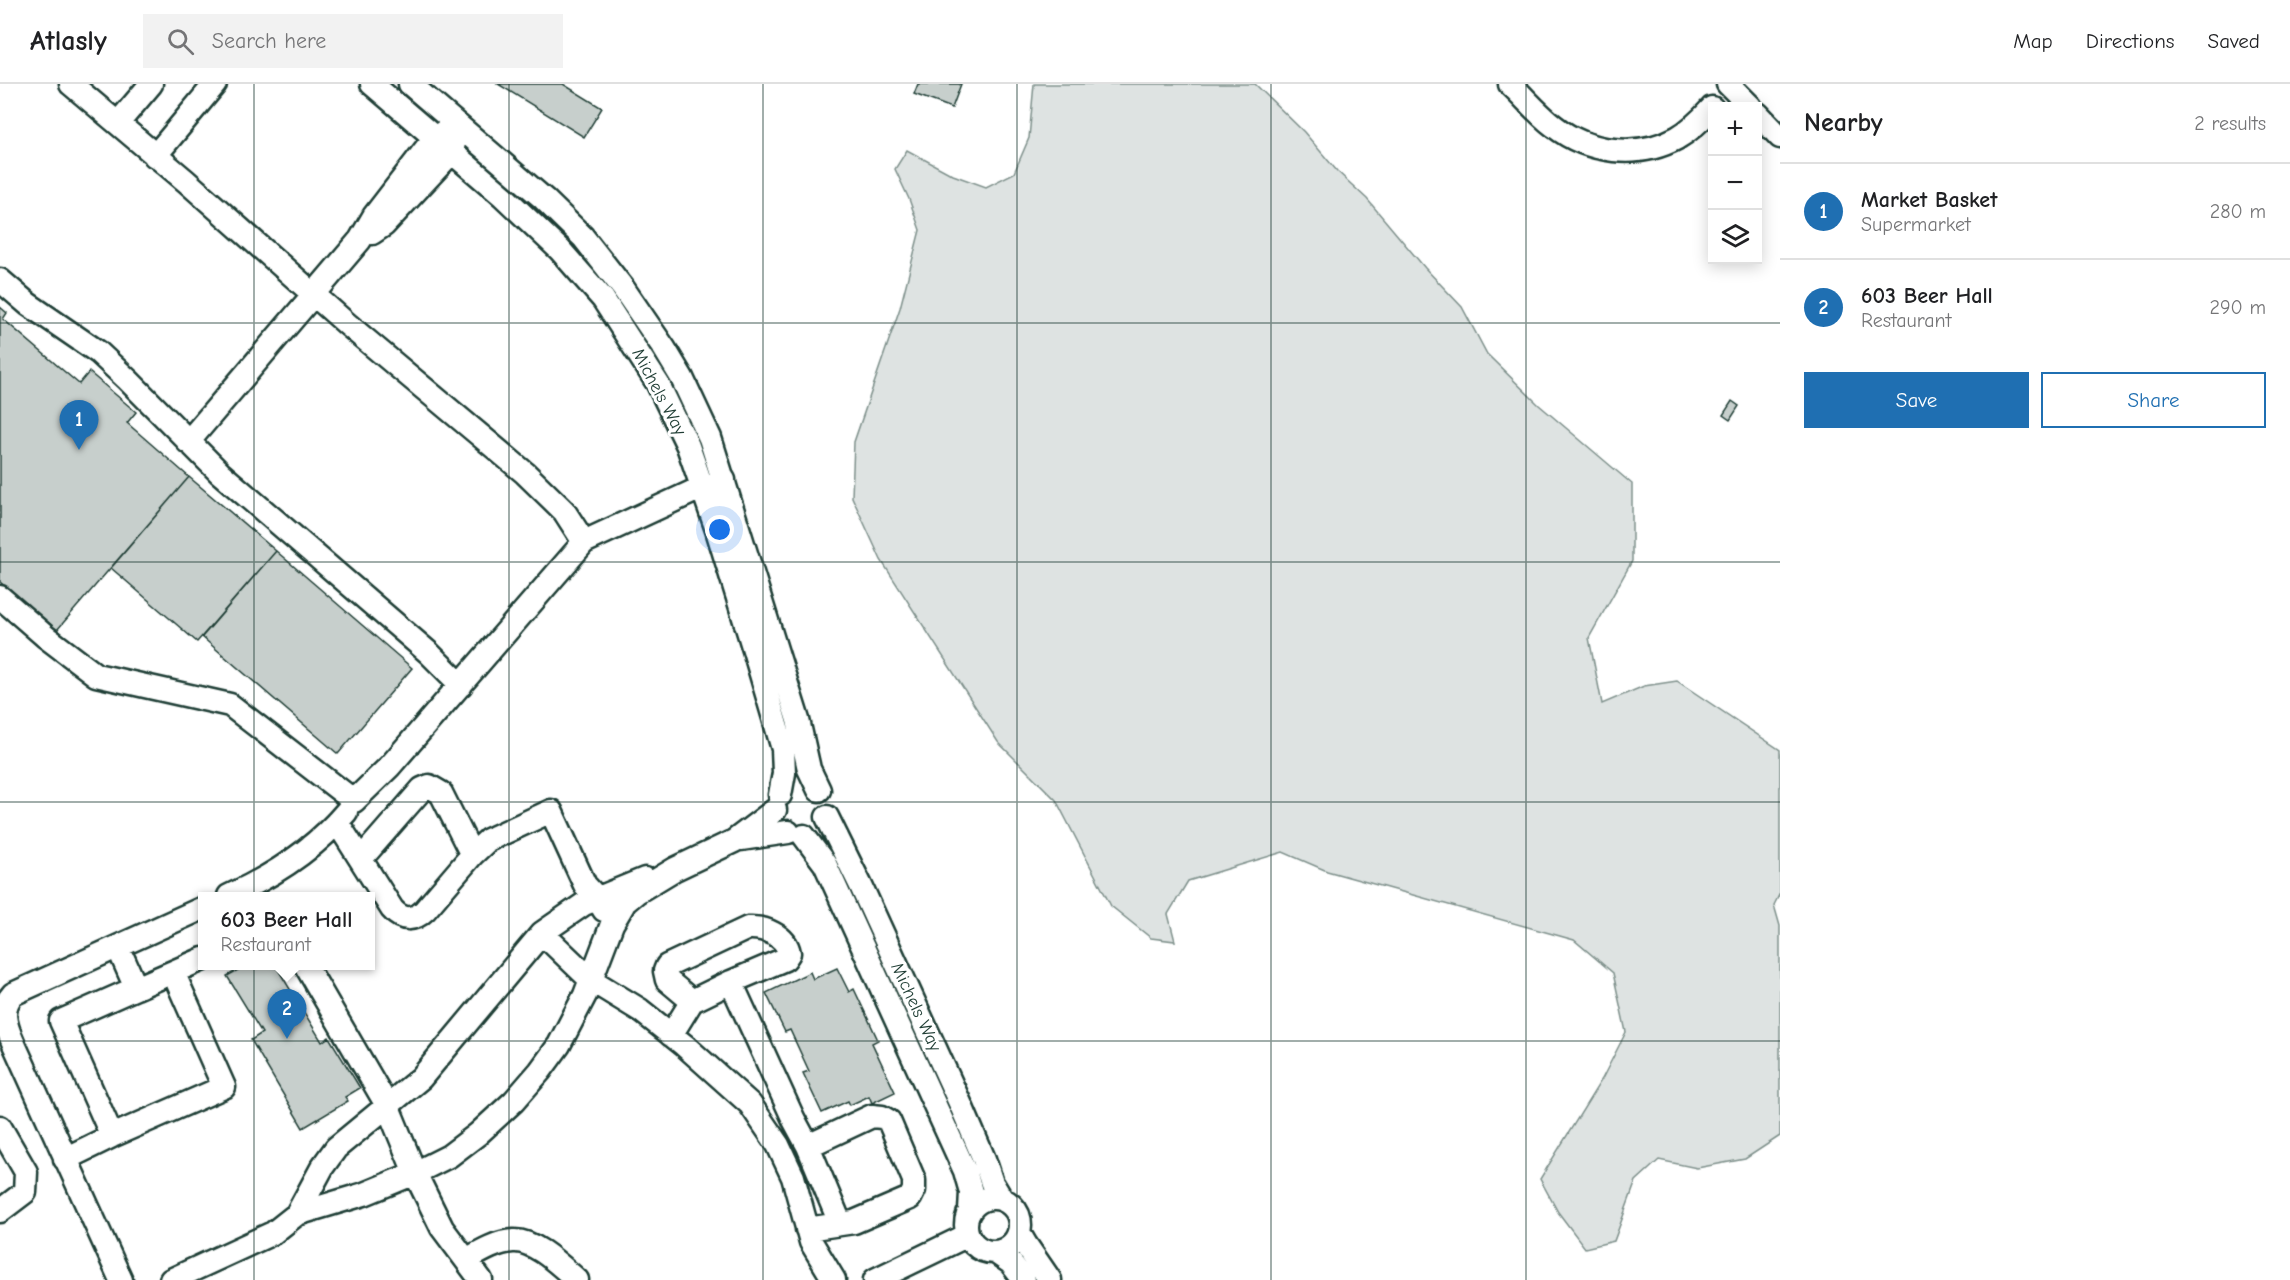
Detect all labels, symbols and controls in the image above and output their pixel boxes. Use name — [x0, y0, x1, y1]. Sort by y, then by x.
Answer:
search box — [143, 14, 563, 68]
text: Atlasly — [30, 25, 107, 57]
icon: search — [164, 25, 197, 58]
text: Search here — [212, 28, 326, 54]
text: Map — [2013, 29, 2053, 53]
text: Directions — [2086, 29, 2175, 53]
text: Saved — [2208, 29, 2260, 53]
map controls — [1708, 102, 1762, 264]
button: + — [1708, 102, 1762, 156]
text: Nearby — [1804, 108, 1883, 138]
text: 2 results — [2194, 112, 2266, 135]
button: − — [1708, 156, 1762, 210]
text: Market Basket — [1861, 187, 1997, 213]
text: 1 — [1820, 200, 1827, 223]
text: 280 m — [2210, 200, 2266, 223]
button: layers — [1708, 210, 1762, 264]
text: Supermarket — [1861, 213, 1971, 236]
text: 603 Beer Hall — [1861, 283, 1993, 309]
text: 2 — [1819, 296, 1828, 319]
text: 290 m — [2210, 296, 2266, 319]
text: Restaurant — [1861, 309, 1951, 332]
street label: Michels Way — [627, 345, 691, 440]
button: Save — [1804, 372, 2029, 428]
button: Share — [2041, 372, 2266, 428]
pin: 1 — [60, 400, 98, 450]
your location — [705, 515, 734, 544]
popup — [198, 892, 375, 970]
text: 603 Beer Hall — [221, 907, 352, 933]
text: Restaurant — [221, 933, 311, 956]
street label: Michels Way — [886, 959, 946, 1056]
pin: 2 — [268, 990, 306, 1039]

